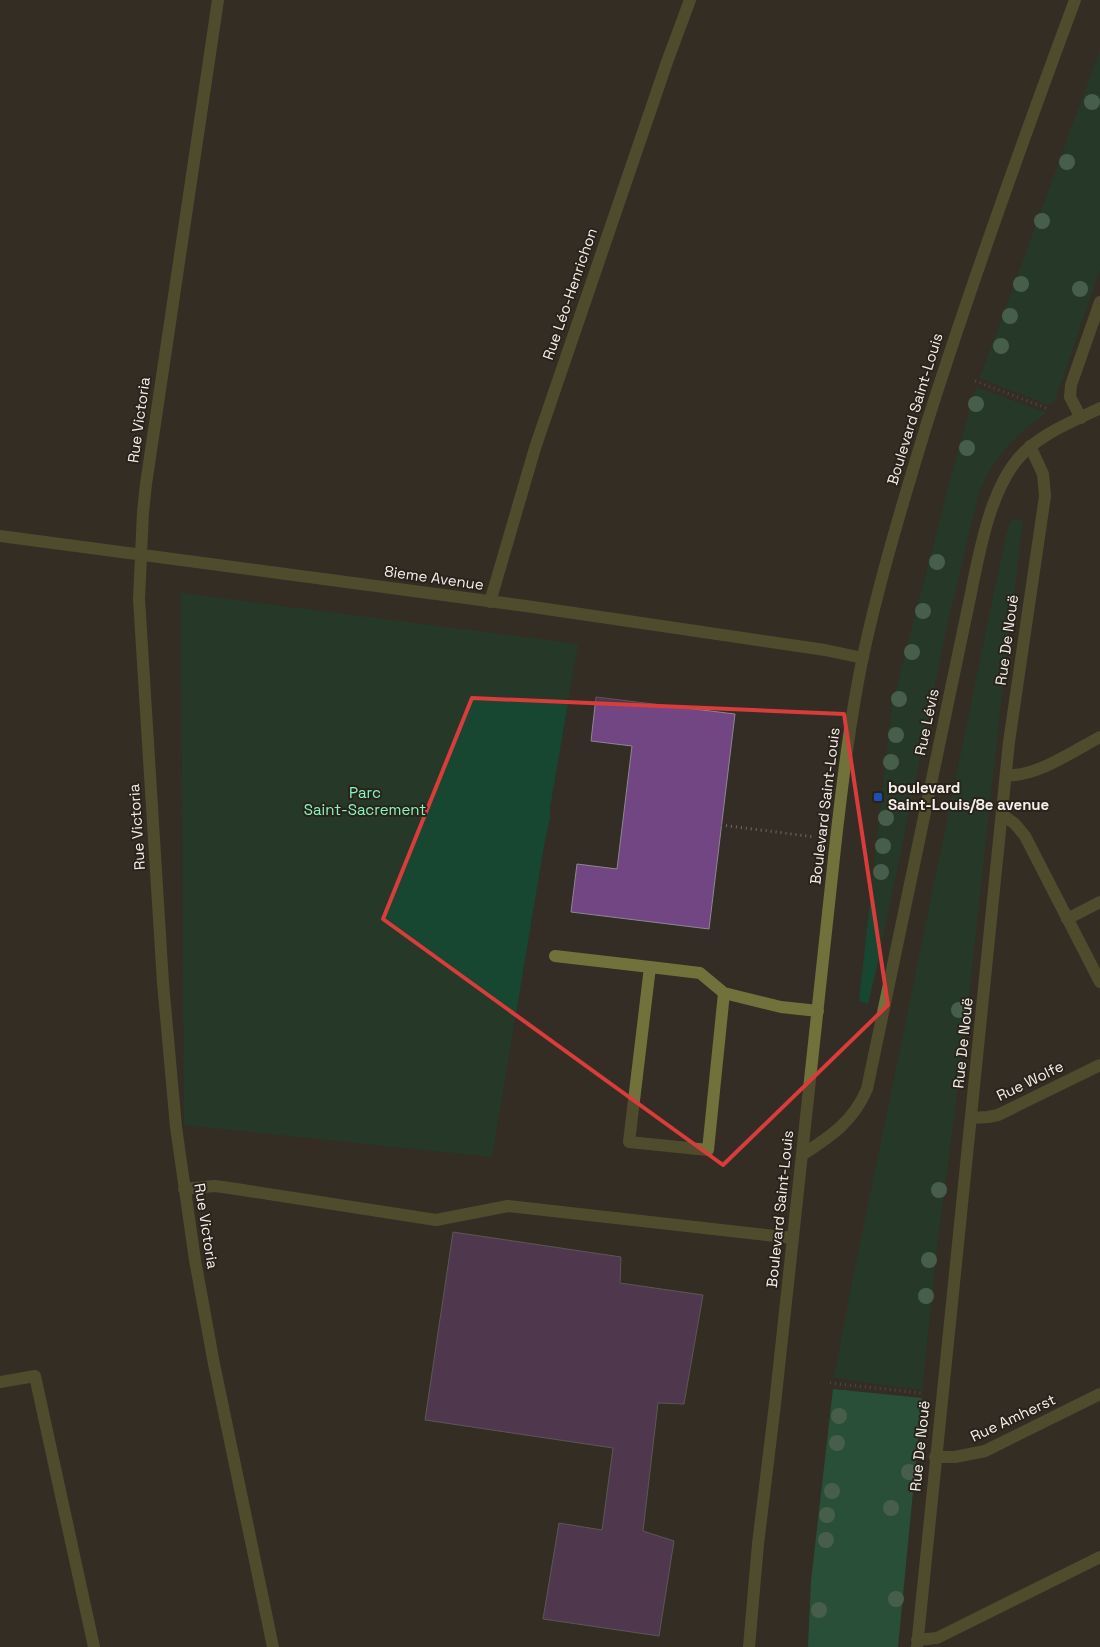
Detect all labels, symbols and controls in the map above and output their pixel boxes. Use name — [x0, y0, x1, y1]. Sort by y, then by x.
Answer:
street label: Rue Léo-Henrichon — [538, 225, 601, 362]
street label: Boulevard Saint-Louis — [882, 330, 947, 487]
street label: Rue Victoria — [123, 375, 154, 464]
street label: 8ieme Avenue — [383, 561, 485, 594]
street label: Rue De Nouë — [991, 593, 1022, 686]
street label: Rue Lévis — [910, 687, 943, 757]
street label: Boulevard Saint-Louis — [805, 726, 844, 886]
place label: boulevard Saint-Louis/8e avenue — [888, 778, 1050, 814]
street label: Rue Victoria — [124, 783, 149, 871]
park label: Parc Saint-Sacrement — [304, 783, 426, 819]
marker: boulevard Saint-Louis/8e avenue — [872, 791, 884, 803]
street label: Rue De Nouë — [948, 996, 977, 1089]
street label: Rue Wolfe — [993, 1056, 1067, 1105]
street label: Boulevard Saint-Louis — [762, 1129, 797, 1289]
street label: Rue Victoria — [190, 1182, 223, 1271]
street label: Rue Amherst — [967, 1390, 1058, 1446]
street label: Rue De Nouë — [905, 1399, 934, 1492]

